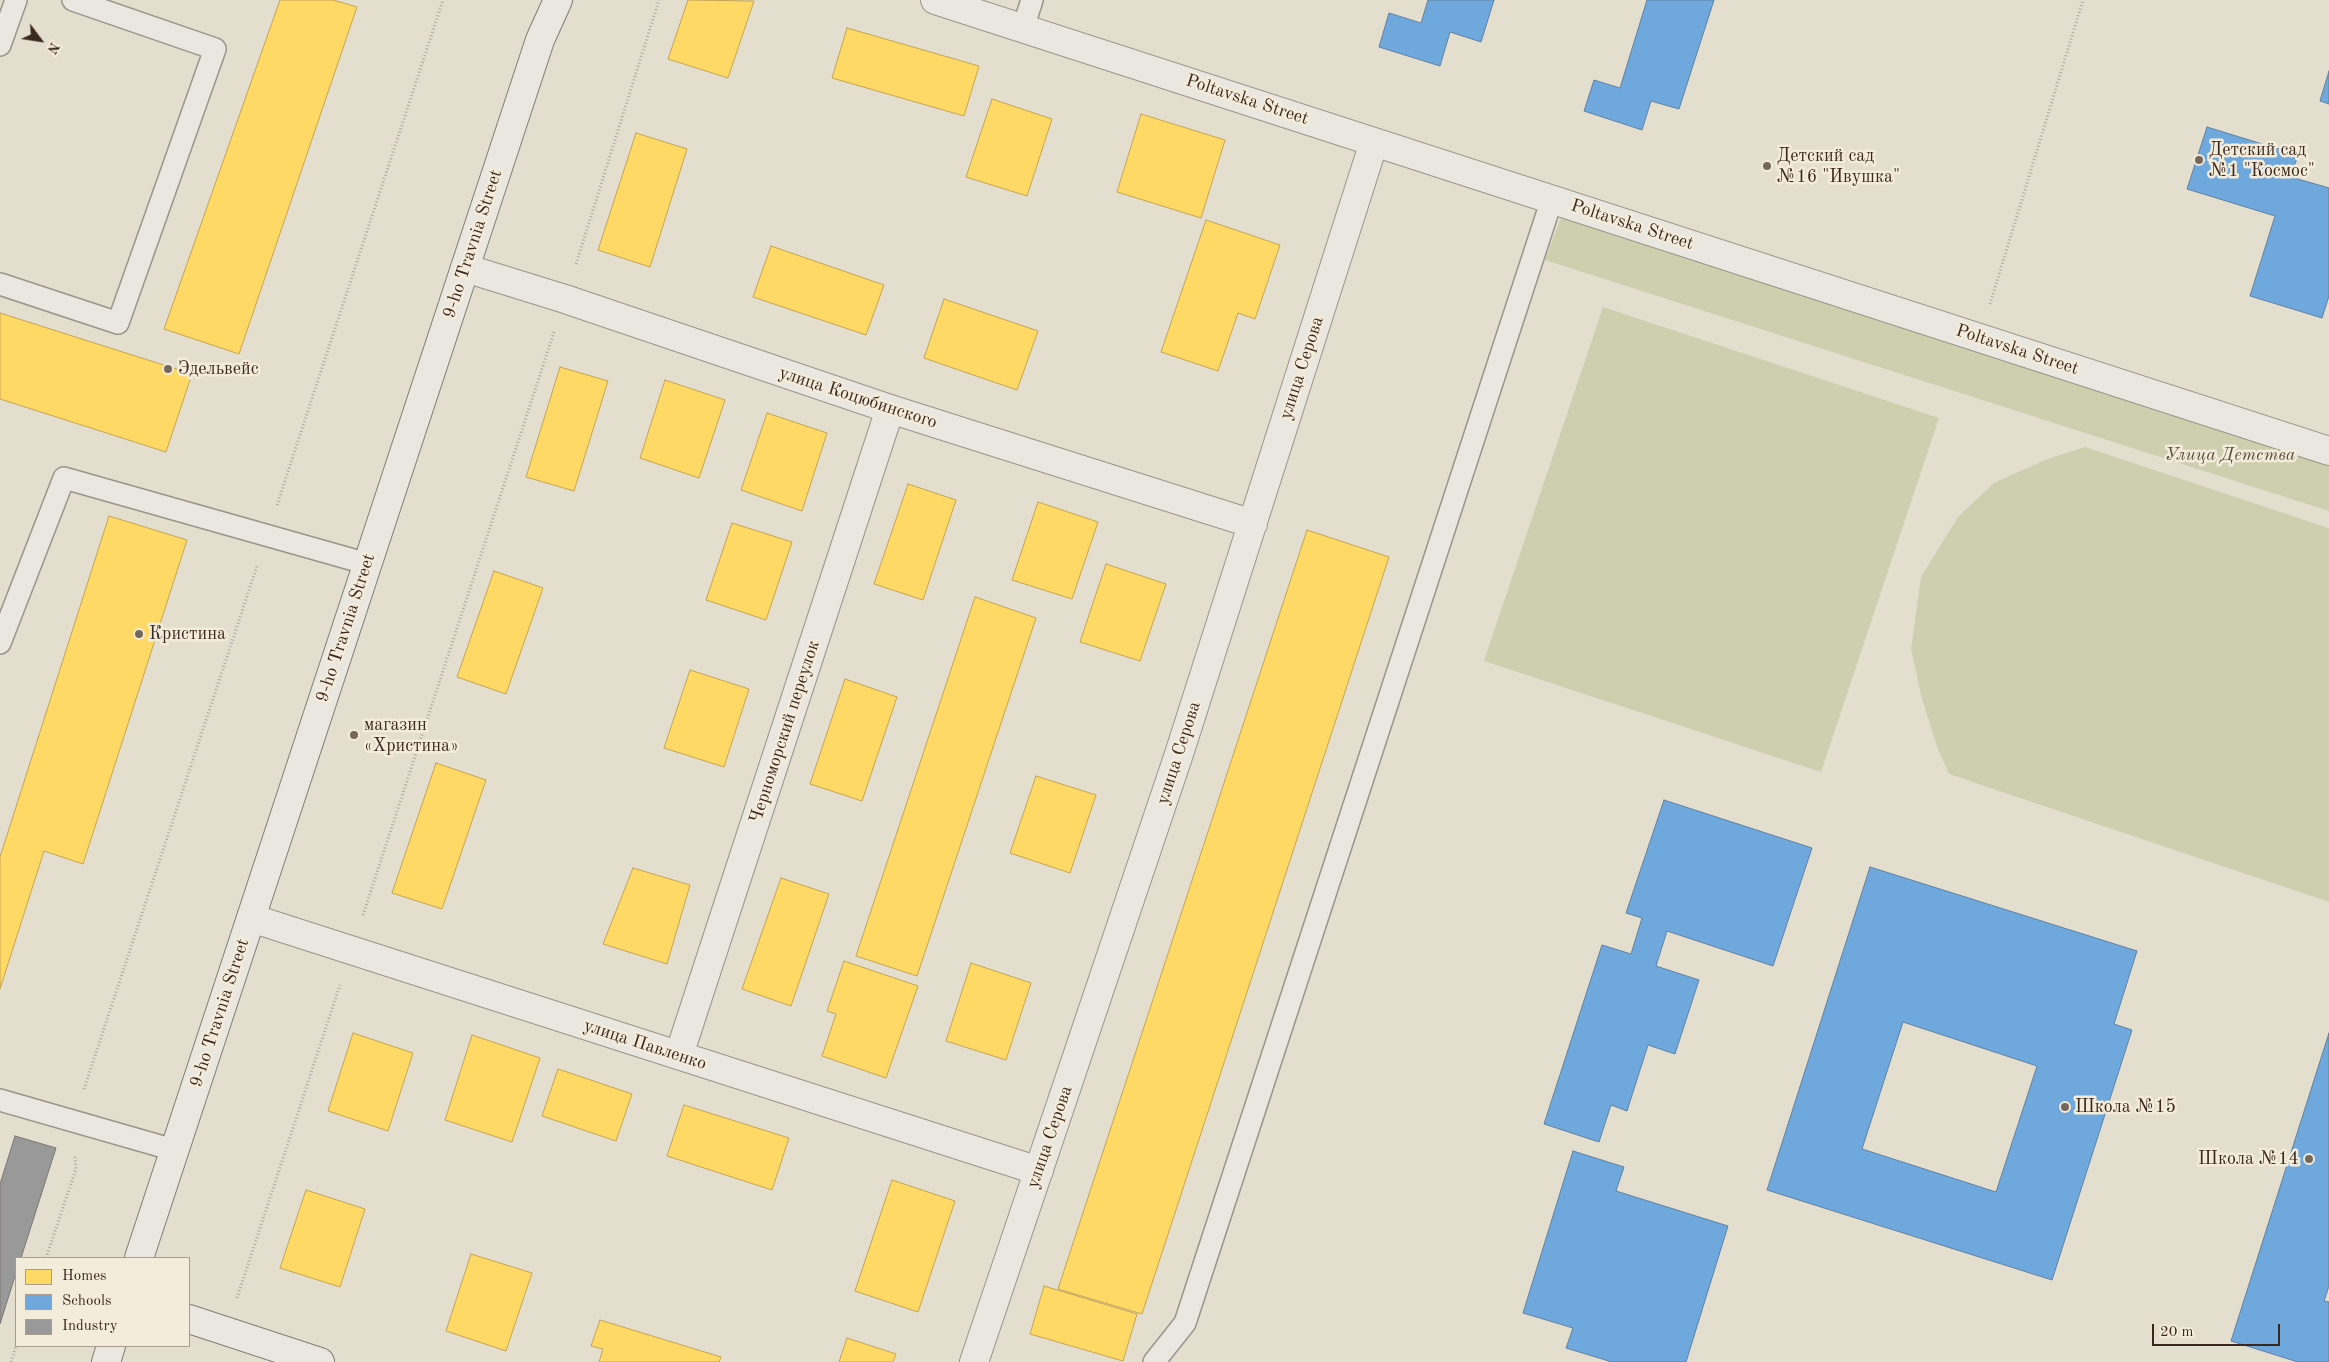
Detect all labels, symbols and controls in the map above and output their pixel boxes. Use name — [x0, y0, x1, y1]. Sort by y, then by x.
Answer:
north arrow — [15, 15, 65, 65]
text: N — [44, 40, 62, 56]
street label: Poltavska Street — [1183, 70, 1311, 130]
place label: Детский сад №1 "Космос" — [2209, 139, 2315, 182]
place label: Детский сад №16 "Ивушка" — [1777, 145, 1900, 188]
marker: Детский сад №1 "Космос" — [2193, 154, 2205, 166]
marker: Детский сад №16 "Ивушка" — [1761, 160, 1773, 172]
street label: 9-ho Travnia Street — [439, 167, 507, 321]
street label: Poltavska Street — [1568, 195, 1696, 255]
street label: улица Серова — [1275, 314, 1329, 422]
street label: Poltavska Street — [1953, 320, 2081, 380]
place label: Эдельвейс — [178, 358, 259, 380]
street label: улица Коцюбинского — [776, 362, 940, 434]
marker: Эдельвейс — [162, 363, 174, 375]
park label: Улица Детства — [2164, 444, 2296, 466]
street label: 9-ho Travnia Street — [312, 551, 380, 705]
place label: Кристина — [149, 623, 226, 645]
marker: Кристина — [133, 628, 145, 640]
street label: Черноморский переулок — [745, 638, 825, 826]
street label: улица Серова — [1152, 699, 1206, 807]
place label: магазин «Христина» — [364, 714, 459, 756]
marker: магазин «Христина» — [348, 729, 360, 741]
street label: 9-ho Travnia Street — [186, 936, 254, 1090]
street label: улица Павленко — [581, 1015, 709, 1075]
street label: улица Серова — [1022, 1083, 1078, 1191]
place label: Школа №15 — [2075, 1096, 2176, 1118]
marker: Школа №15 — [2059, 1101, 2071, 1113]
place label: Школа №14 — [2198, 1148, 2299, 1170]
marker: Школа №14 — [2303, 1153, 2315, 1165]
legend — [15, 1257, 190, 1347]
text: Homes — [62, 1269, 107, 1284]
text: Schools — [62, 1294, 111, 1309]
scale bar — [2154, 1314, 2282, 1346]
text: Industry — [62, 1319, 118, 1334]
text: 20 m — [2160, 1325, 2194, 1340]

